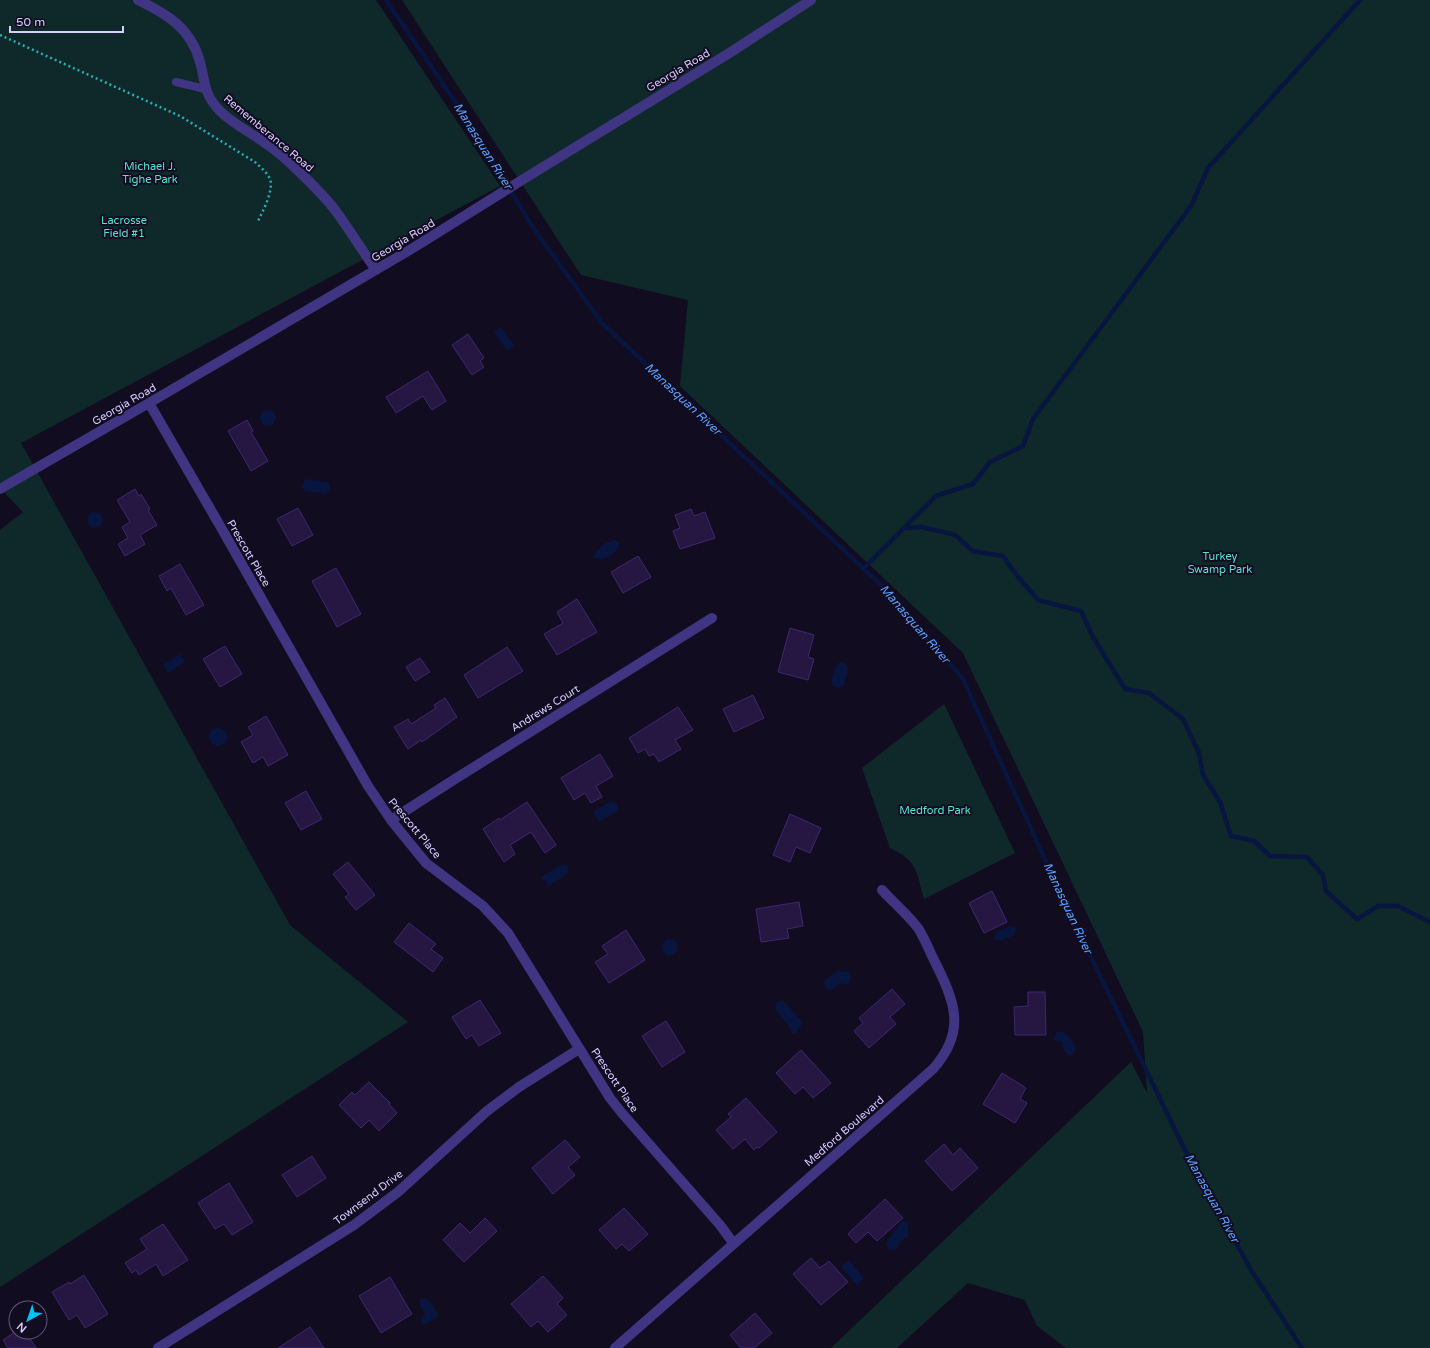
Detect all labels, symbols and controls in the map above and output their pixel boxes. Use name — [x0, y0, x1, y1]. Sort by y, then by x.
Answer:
scale bar — [10, 8, 123, 34]
text: 50 m — [16, 15, 45, 29]
street label: Georgia Road — [644, 46, 712, 94]
street label: Rememberance Road — [221, 92, 316, 175]
water label: Manasquan River — [451, 100, 516, 193]
park label: Michael J. Tighe Park — [122, 160, 178, 186]
park label: Lacrosse Field #1 — [101, 214, 147, 240]
street label: Georgia Road — [369, 216, 437, 264]
water label: Manasquan River — [642, 360, 725, 439]
street label: Georgia Road — [90, 381, 159, 428]
street label: Prescott Place — [224, 518, 273, 589]
park label: Turkey Swamp Park — [1188, 550, 1252, 576]
water label: Manasquan River — [877, 582, 954, 667]
street label: Andrews Court — [509, 682, 582, 735]
street label: Prescott Place — [386, 795, 444, 861]
park label: Medford Park — [899, 804, 971, 817]
water label: Manasquan River — [1041, 860, 1096, 957]
street label: Prescott Place — [588, 1046, 641, 1115]
street label: Medford Boulevard — [802, 1093, 887, 1169]
water label: Manasquan River — [1182, 1151, 1243, 1246]
street label: Townsend Drive — [331, 1167, 405, 1228]
north arrow — [8, 1300, 48, 1340]
text: N — [14, 1319, 29, 1335]

